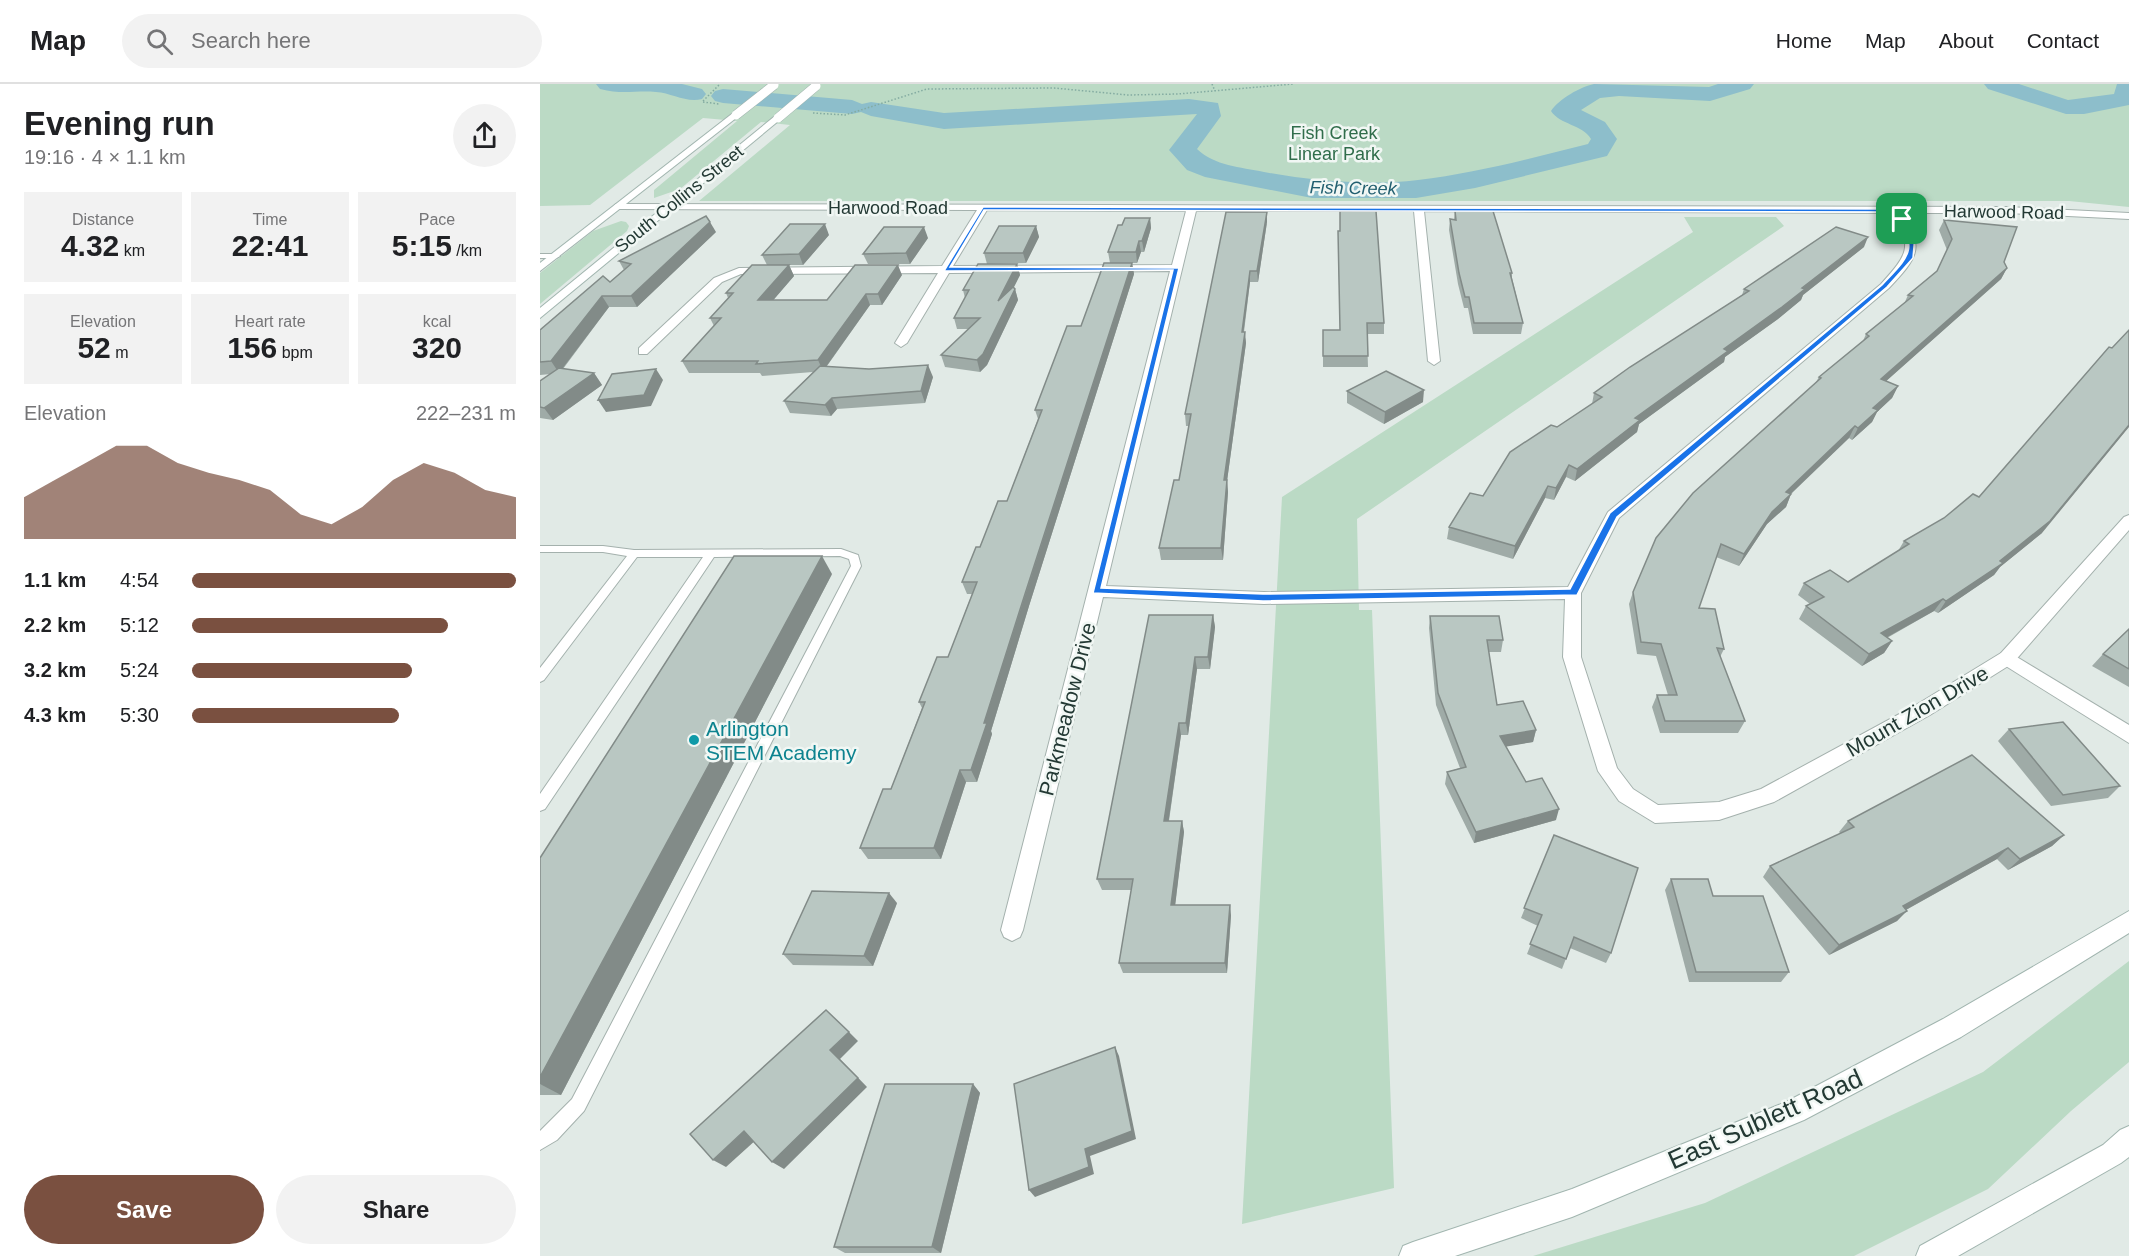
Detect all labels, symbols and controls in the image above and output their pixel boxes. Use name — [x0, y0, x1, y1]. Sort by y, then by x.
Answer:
search box — [122, 14, 542, 68]
text: Map — [30, 25, 86, 56]
icon: search — [143, 25, 176, 58]
text: Search here — [191, 28, 311, 53]
text: Home — [1776, 29, 1832, 52]
text: Map — [1865, 29, 1906, 52]
text: About — [1939, 29, 1994, 52]
text: Contact — [2027, 29, 2099, 52]
button: share — [453, 104, 516, 167]
text: Evening run — [24, 105, 215, 142]
park label: Fish Creek Linear Park — [1288, 123, 1381, 164]
street label: South Collins Street — [611, 141, 747, 257]
text: 19:16 · 4 × 1.1 km — [24, 146, 186, 168]
water label: Fish Creek — [1309, 177, 1398, 199]
pin — [1876, 193, 1927, 244]
street label: Harwood Road — [828, 198, 948, 218]
street label: Harwood Road — [1944, 201, 2064, 223]
icon: arrive — [1885, 202, 1918, 235]
text: Distance — [72, 211, 134, 228]
text: Time — [253, 211, 287, 228]
text: Pace — [419, 211, 455, 228]
text: 4.32 — [61, 229, 119, 262]
text: 22:41 — [232, 229, 308, 262]
text: 5:15 — [392, 229, 452, 262]
text: km — [119, 242, 145, 259]
text: /km — [452, 242, 482, 259]
text: Elevation — [70, 313, 136, 330]
text: Heart rate — [234, 313, 306, 330]
text: kcal — [423, 313, 451, 330]
text: 52 — [77, 331, 111, 364]
text: 156 — [227, 331, 277, 364]
text: 320 — [412, 331, 462, 364]
text: m — [111, 344, 129, 361]
text: bpm — [277, 344, 313, 361]
text: Elevation — [24, 402, 106, 424]
text: 222–231 m — [416, 402, 516, 424]
text: 1.1 km — [24, 569, 86, 591]
text: 4:54 — [120, 569, 159, 591]
text: 2.2 km — [24, 614, 86, 636]
text: 5:12 — [120, 614, 159, 636]
street label: Parkmeadow Drive — [1034, 620, 1100, 798]
text: 3.2 km — [24, 659, 86, 681]
text: 5:24 — [120, 659, 159, 681]
street label: Mount Zion Drive — [1842, 661, 1992, 761]
text: 4.3 km — [24, 704, 86, 726]
text: 5:30 — [120, 704, 159, 726]
place label: Arlington STEM Academy — [706, 717, 857, 764]
marker: Arlington STEM Academy — [687, 733, 701, 747]
street label: East Sublett Road — [1663, 1063, 1867, 1175]
button: Save — [24, 1175, 264, 1244]
button: Share — [276, 1175, 516, 1244]

